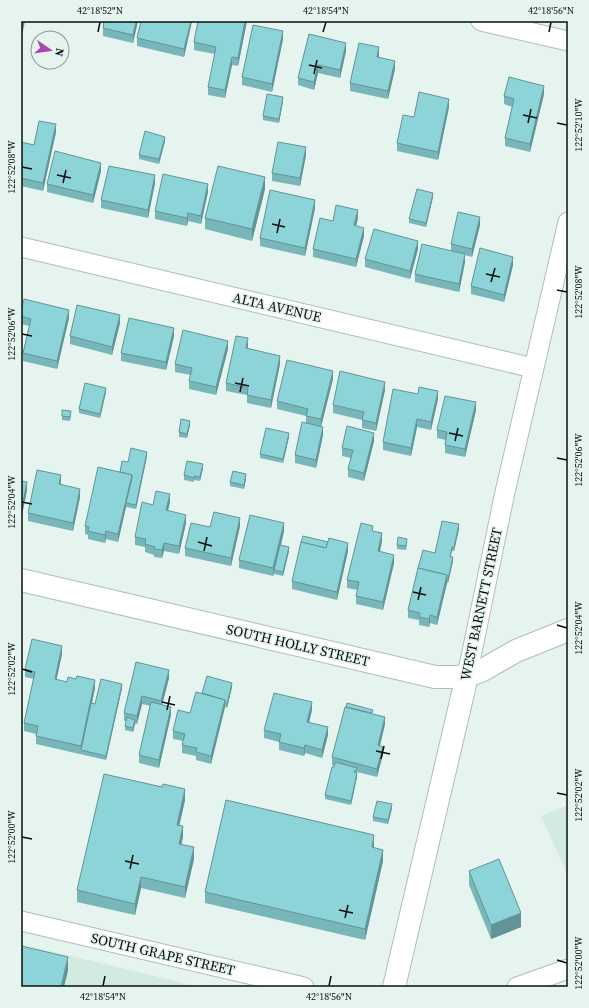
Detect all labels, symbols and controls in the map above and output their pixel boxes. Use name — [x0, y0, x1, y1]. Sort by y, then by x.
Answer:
text: 42°18'52"N — [77, 4, 123, 17]
text: 42°18'54"N — [303, 4, 349, 17]
text: 42°18'56"N — [528, 4, 574, 17]
north arrow — [30, 30, 70, 70]
text: N — [51, 47, 67, 58]
text: 122°52'10"W — [572, 98, 585, 152]
text: 122°52'08"W — [5, 140, 18, 194]
text: 122°52'08"W — [572, 265, 585, 319]
street label: ALTA AVENUE — [231, 287, 323, 327]
text: 122°52'06"W — [5, 307, 18, 361]
text: 122°52'06"W — [572, 433, 585, 487]
text: 122°52'04"W — [5, 475, 18, 529]
street label: WEST BARNETT STREET — [455, 525, 507, 682]
text: 122°52'04"W — [572, 601, 585, 655]
street label: SOUTH HOLLY STREET — [224, 619, 372, 671]
text: 122°52'02"W — [5, 642, 18, 696]
text: 122°52'02"W — [572, 768, 585, 822]
text: 122°52'00"W — [5, 810, 18, 864]
street label: SOUTH GRAPE STREET — [89, 928, 237, 980]
text: 122°52'00"W — [572, 936, 585, 990]
text: 42°18'54"N — [80, 990, 126, 1003]
text: 42°18'56"N — [306, 990, 352, 1003]

